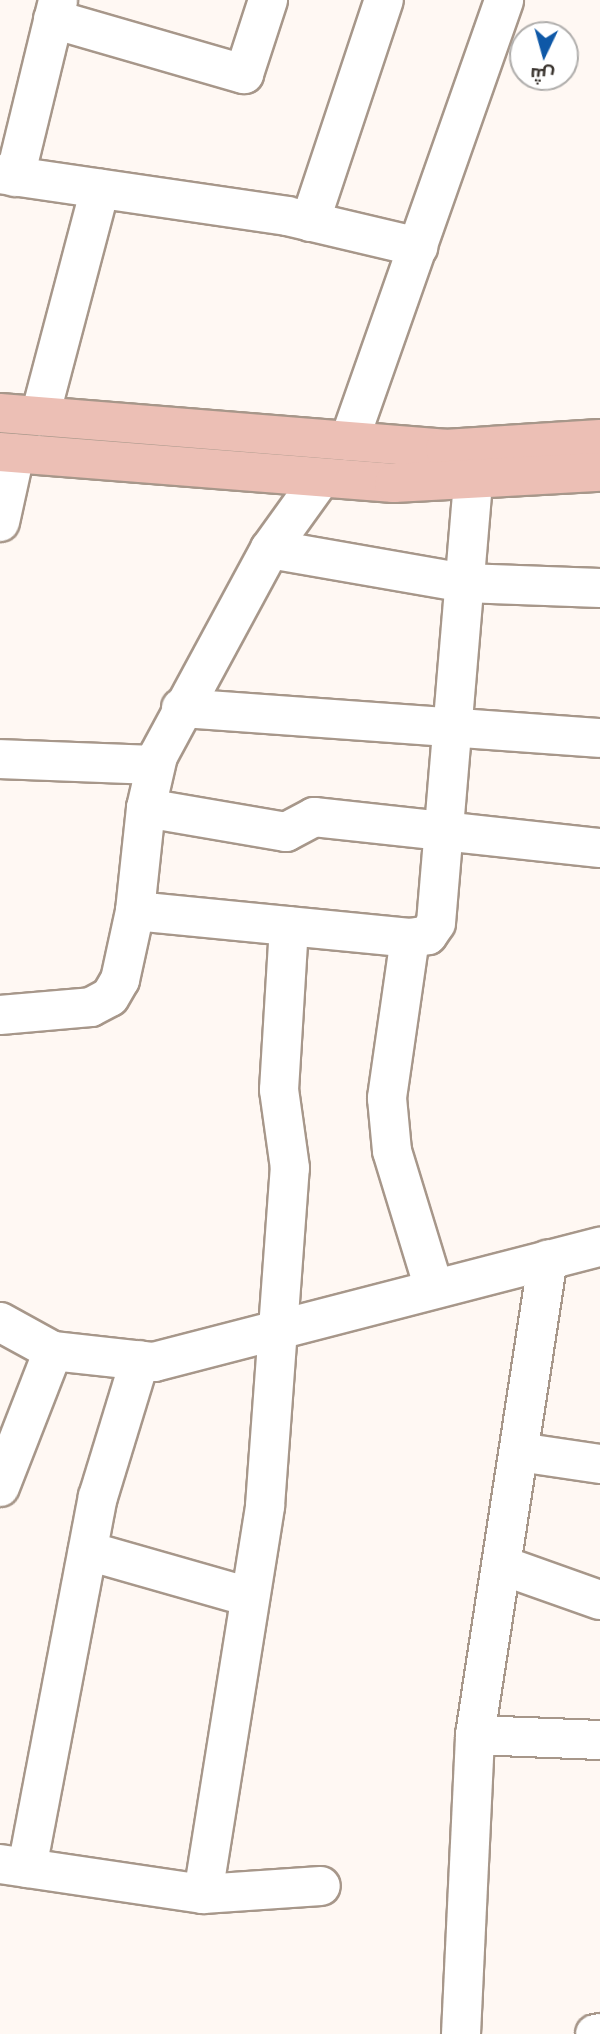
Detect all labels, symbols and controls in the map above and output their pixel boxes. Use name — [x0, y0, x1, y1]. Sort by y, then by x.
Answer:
north arrow — [509, 21, 579, 91]
text: ش — [529, 62, 556, 89]

